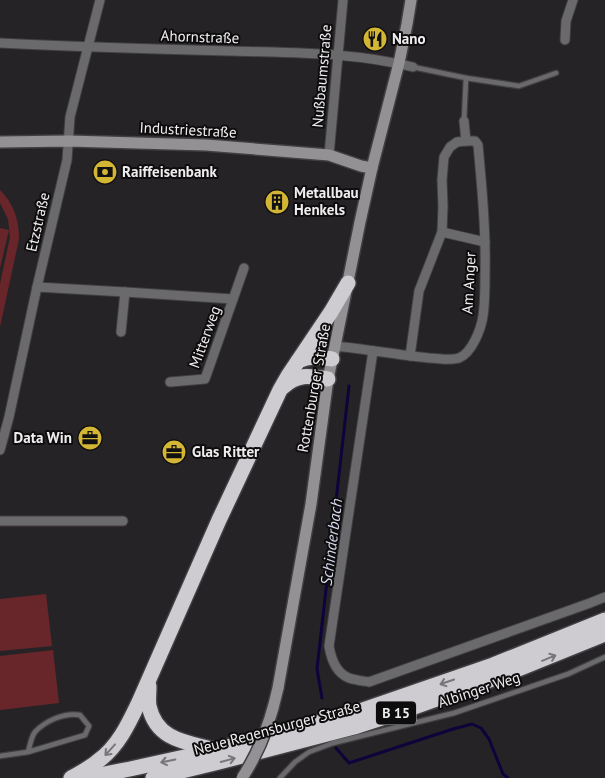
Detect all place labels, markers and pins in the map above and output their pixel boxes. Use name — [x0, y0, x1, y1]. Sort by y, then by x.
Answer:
restaurant icon: Nano — [362, 26, 388, 52]
place label: Nano — [392, 29, 426, 48]
bank icon: Raiffeisenbank — [92, 159, 118, 185]
place label: Raiffeisenbank — [122, 162, 217, 181]
place label: Metallbau Henkels — [294, 183, 359, 219]
building icon: Metallbau Henkels — [264, 189, 290, 215]
office icon: Data Win — [77, 425, 103, 451]
place label: Data Win — [14, 428, 72, 447]
office icon: Glas Ritter — [161, 439, 187, 465]
place label: Glas Ritter — [192, 442, 260, 461]

